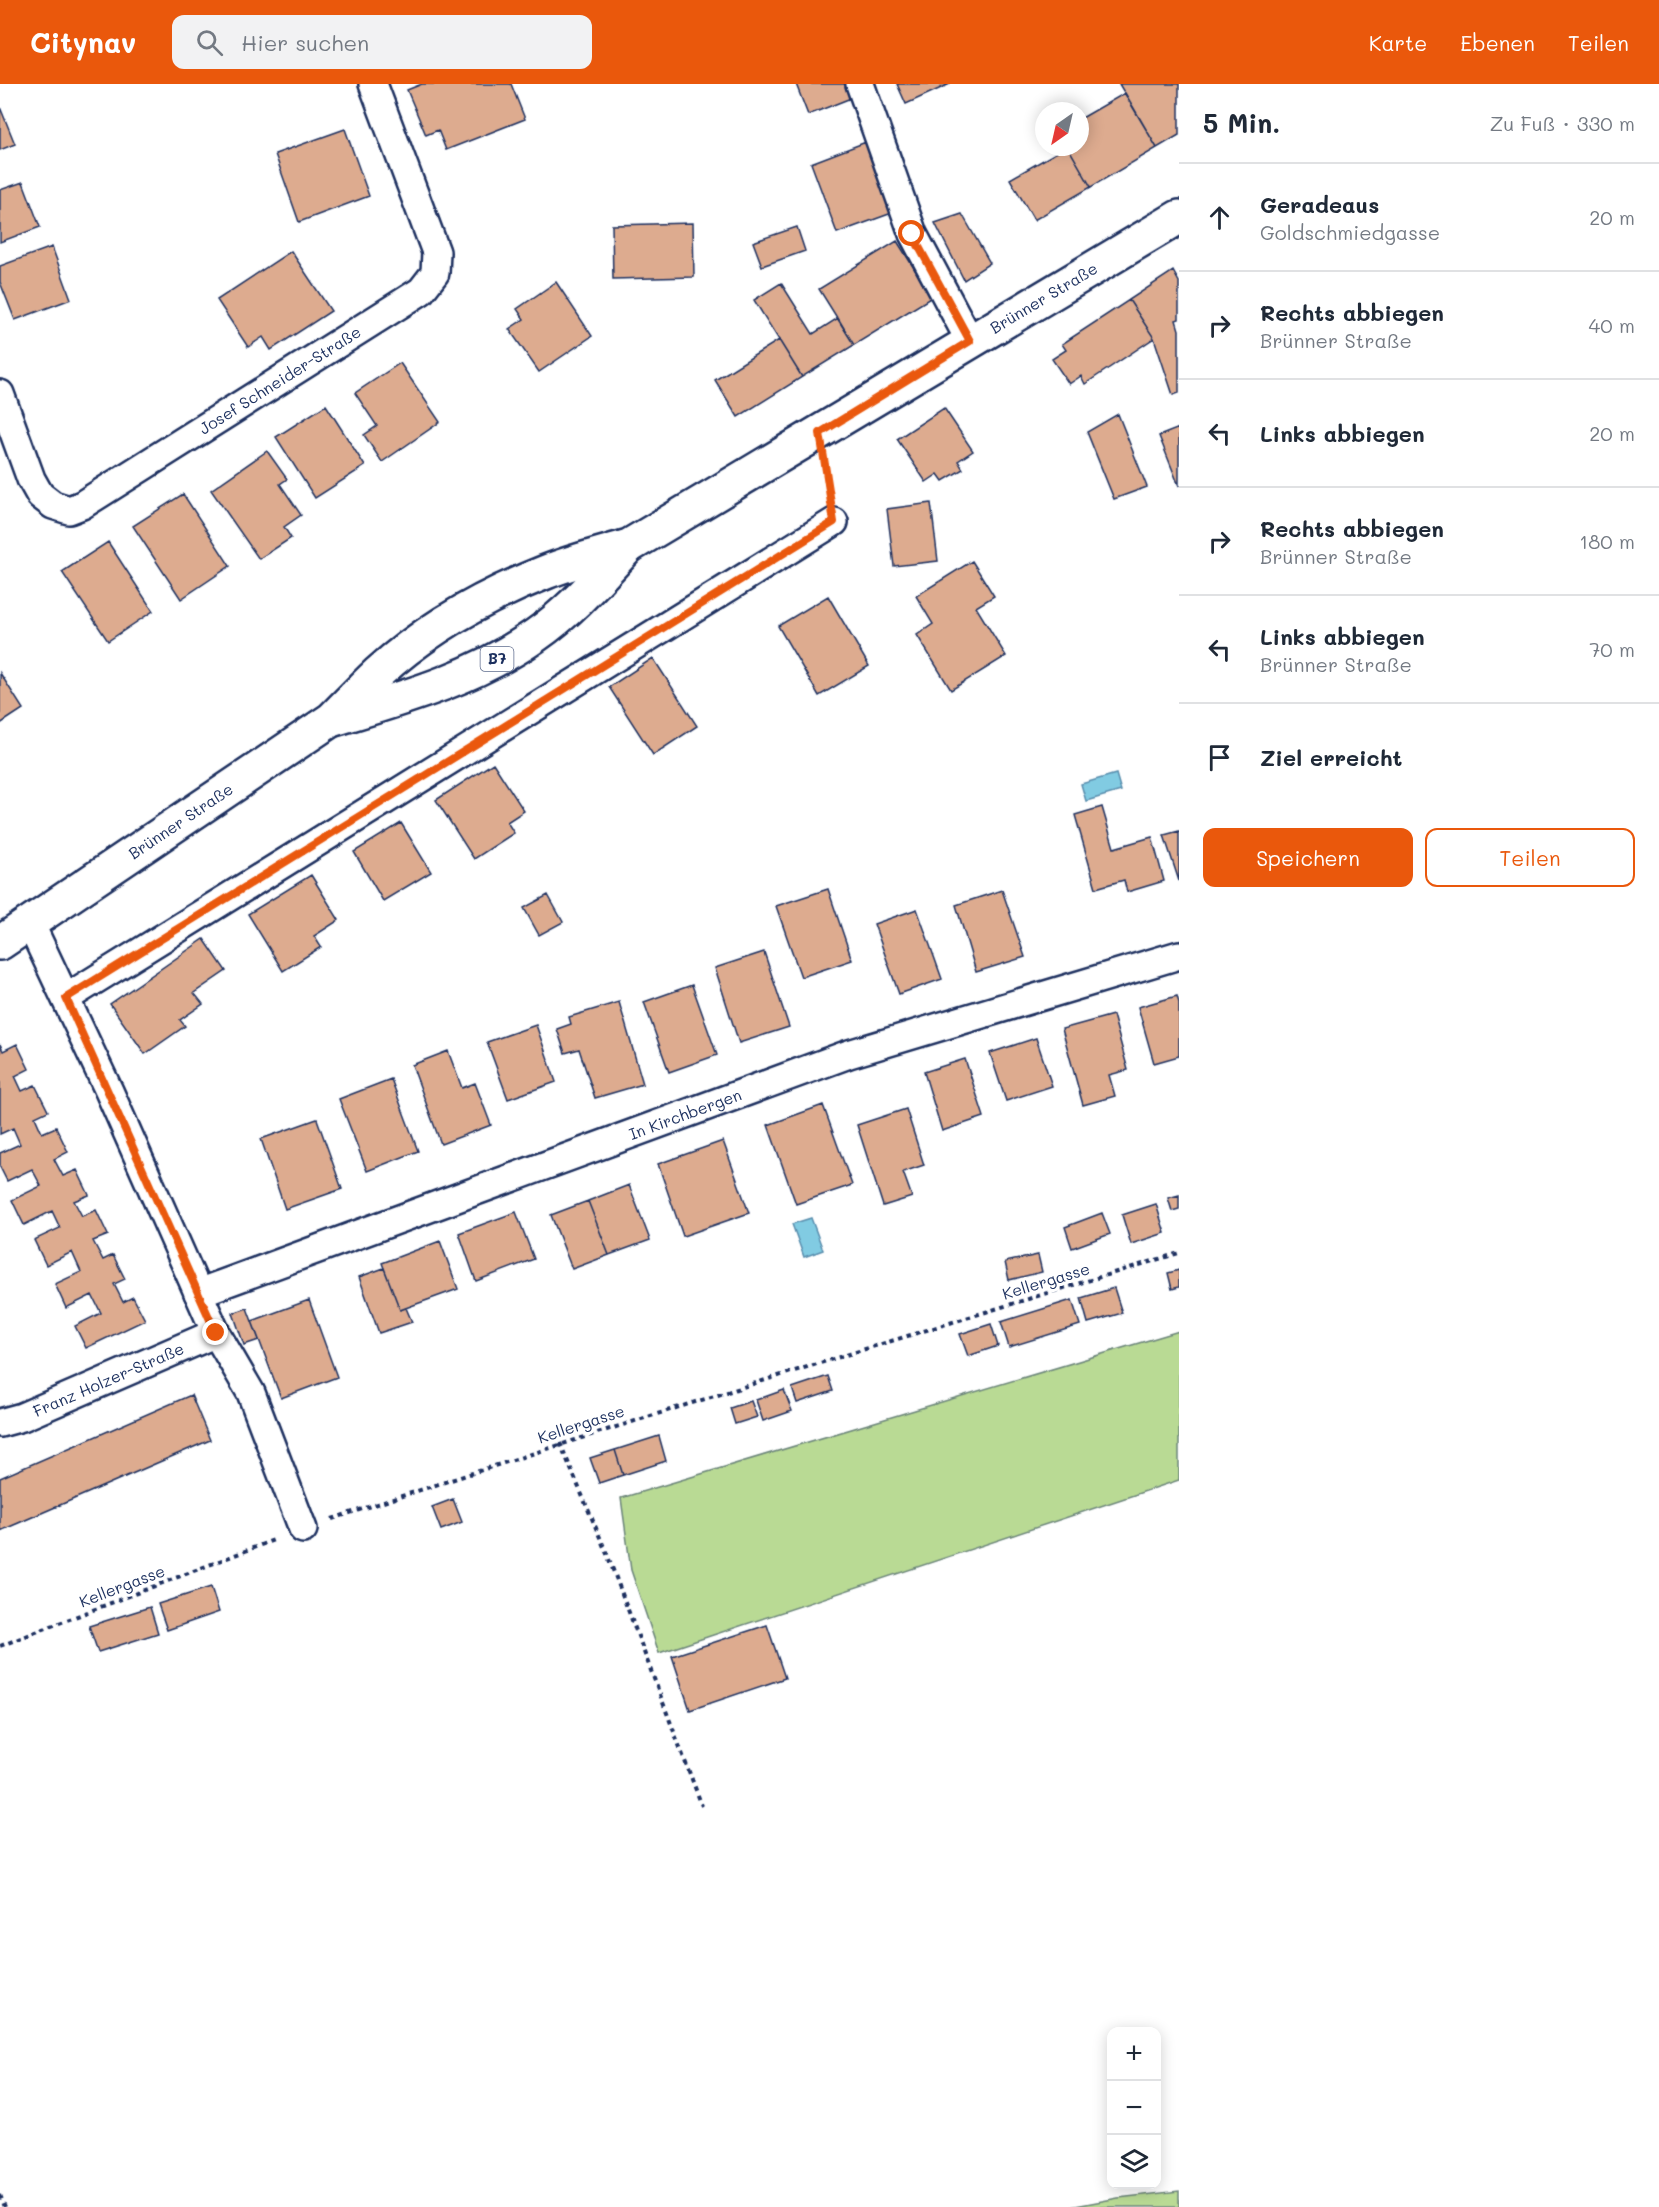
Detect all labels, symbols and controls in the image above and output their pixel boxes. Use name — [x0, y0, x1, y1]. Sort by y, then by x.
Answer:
search box — [172, 15, 592, 69]
text: Citynav — [30, 24, 136, 60]
icon: search — [193, 26, 226, 59]
text: Hier suchen — [241, 28, 369, 57]
text: Karte — [1369, 29, 1427, 56]
text: Ebenen — [1460, 29, 1535, 56]
text: Teilen — [1568, 29, 1629, 56]
north arrow — [1035, 102, 1089, 156]
text: 5 Min. — [1203, 106, 1280, 140]
text: Zu Fuß · 330 m — [1490, 110, 1635, 136]
text: Geradeaus — [1260, 190, 1379, 219]
icon: ahead — [1203, 201, 1236, 234]
text: 20 m — [1589, 204, 1635, 230]
text: Goldschmiedgasse — [1260, 219, 1440, 245]
route start — [898, 220, 924, 246]
street label: Brünner Straße — [986, 257, 1101, 338]
text: Rechts abbiegen — [1260, 298, 1444, 327]
icon: right — [1203, 309, 1236, 342]
text: 40 m — [1589, 312, 1635, 338]
street label: Josef Schneider-Straße — [195, 321, 365, 439]
text: Brünner Straße — [1260, 327, 1412, 353]
icon: left — [1203, 417, 1236, 450]
text: Links abbiegen — [1260, 419, 1425, 448]
text: 20 m — [1589, 420, 1635, 446]
text: Rechts abbiegen — [1260, 514, 1444, 543]
icon: right — [1203, 525, 1236, 558]
text: 180 m — [1579, 528, 1635, 554]
text: Brünner Straße — [1260, 543, 1412, 569]
text: Links abbiegen — [1260, 622, 1425, 651]
icon: left — [1203, 633, 1236, 666]
text: 70 m — [1589, 636, 1635, 662]
road number: B7 — [480, 647, 514, 671]
text: Brünner Straße — [1260, 651, 1412, 677]
icon: arrive — [1203, 741, 1236, 774]
text: Ziel erreicht — [1260, 743, 1402, 772]
street label: Brünner Straße — [124, 778, 237, 863]
button: Speichern — [1203, 828, 1413, 887]
button: Teilen — [1425, 828, 1635, 887]
street label: In Kirchbergen — [626, 1083, 744, 1144]
street label: Kellergasse — [1000, 1257, 1092, 1304]
route end — [202, 1319, 228, 1345]
street label: Franz Holzer-Straße — [29, 1337, 187, 1421]
street label: Kellergasse — [535, 1400, 627, 1447]
street label: Kellergasse — [76, 1560, 168, 1612]
map controls — [1107, 2027, 1161, 2189]
button: + — [1107, 2027, 1161, 2081]
button: − — [1107, 2081, 1161, 2135]
button: layers — [1107, 2135, 1161, 2189]

